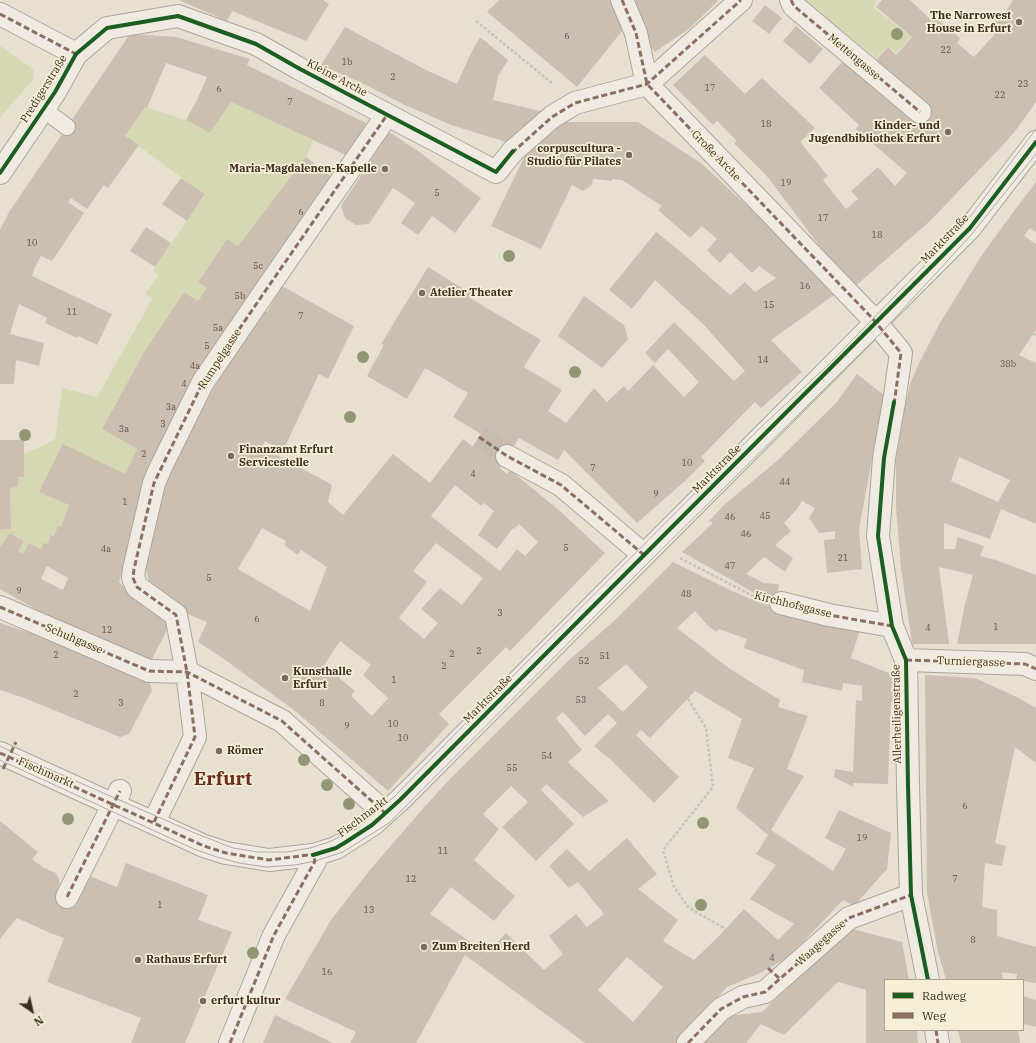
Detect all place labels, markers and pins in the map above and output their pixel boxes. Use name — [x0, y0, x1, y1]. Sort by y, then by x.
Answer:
place label: The Narrowest House in Erfurt — [927, 9, 1011, 35]
marker: The Narrowest House in Erfurt — [1014, 17, 1024, 27]
place label: Kinder- und Jugendbibliothek Erfurt — [809, 119, 940, 145]
marker: Kinder- und Jugendbibliothek Erfurt — [943, 127, 953, 137]
place label: corpuscultura - Studio für Pilates — [527, 142, 621, 168]
marker: corpuscultura - Studio für Pilates — [624, 150, 634, 160]
place label: Maria-Magdalenen-Kapelle — [229, 162, 377, 176]
marker: Maria-Magdalenen-Kapelle — [380, 164, 390, 174]
place label: Atelier Theater — [430, 286, 513, 300]
marker: Atelier Theater — [417, 288, 427, 298]
place label: Finanzamt Erfurt Servicestelle — [239, 443, 333, 469]
marker: Finanzamt Erfurt Servicestelle — [226, 451, 236, 461]
place label: Kunsthalle Erfurt — [293, 665, 352, 691]
marker: Kunsthalle Erfurt — [280, 673, 290, 683]
place label: Römer — [227, 744, 264, 758]
marker: Römer — [214, 746, 224, 756]
place label: Zum Breiten Herd — [432, 940, 530, 954]
marker: Zum Breiten Herd — [419, 942, 429, 952]
place label: Rathaus Erfurt — [146, 953, 227, 967]
marker: Rathaus Erfurt — [133, 955, 143, 965]
place label: erfurt kultur — [211, 994, 280, 1008]
marker: erfurt kultur — [198, 996, 208, 1006]

